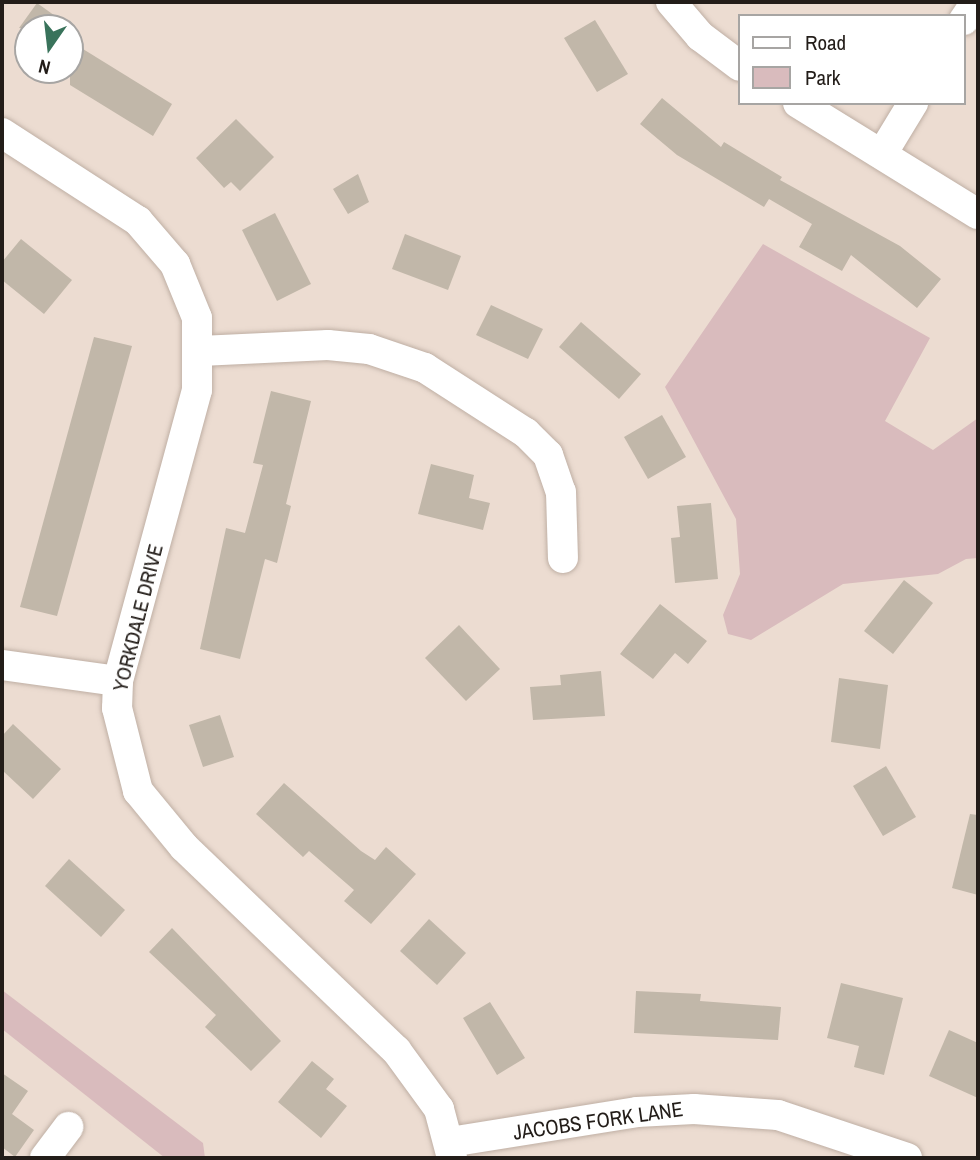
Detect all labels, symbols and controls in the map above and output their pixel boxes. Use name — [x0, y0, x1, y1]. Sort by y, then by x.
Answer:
north arrow — [14, 14, 84, 84]
legend — [738, 14, 966, 105]
text: Road — [805, 28, 846, 57]
text: N — [36, 53, 53, 81]
text: Park — [805, 63, 840, 92]
street label: YORKDALE DRIVE — [107, 542, 169, 694]
street label: JACOBS FORK LANE — [511, 1097, 685, 1145]

